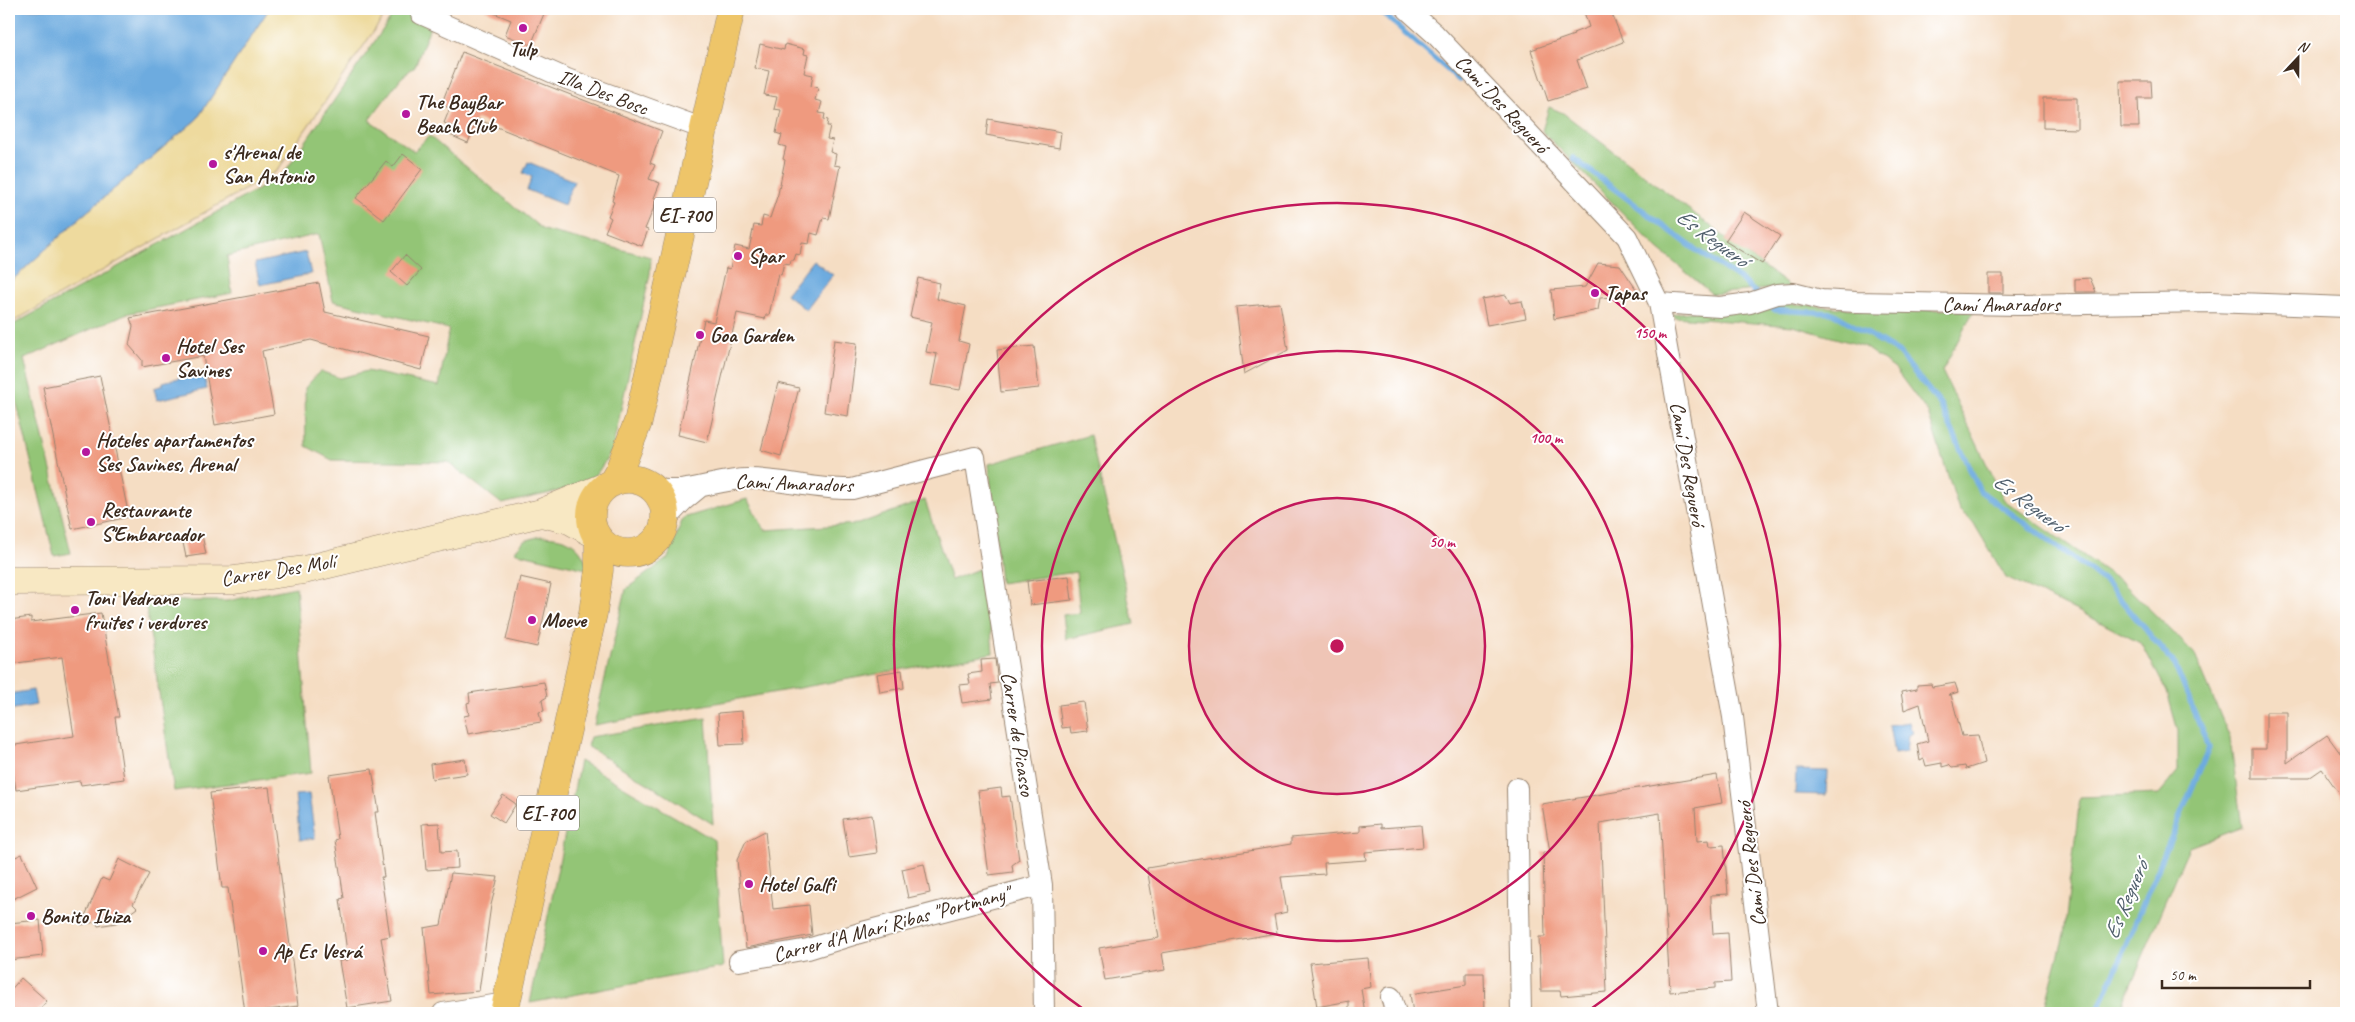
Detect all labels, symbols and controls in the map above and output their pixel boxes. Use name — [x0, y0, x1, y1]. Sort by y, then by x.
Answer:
marker: Tulp — [517, 22, 529, 34]
north arrow — [2272, 32, 2322, 82]
place label: Tulp — [509, 36, 539, 62]
text: N — [2295, 37, 2312, 57]
street label: Camí Des Regueró — [1450, 49, 1556, 161]
street label: Illa Des Bosc — [554, 63, 653, 122]
place label: The BayBar Beach Club — [416, 89, 505, 139]
marker: The BayBar Beach Club — [400, 108, 412, 120]
place label: s'Arenal de San Antonio — [223, 139, 315, 189]
marker: s'Arenal de San Antonio — [207, 158, 219, 170]
road number: EI-700 — [654, 198, 716, 232]
water label: Es Regueró — [1671, 203, 1758, 277]
place label: Spar — [748, 243, 786, 269]
marker: Spar — [732, 250, 744, 262]
place label: Tapas — [1605, 280, 1649, 306]
marker: Tapas — [1589, 287, 1601, 299]
street label: Camí Amaradors — [1942, 291, 2062, 317]
place label: Goa Garden — [710, 322, 795, 348]
text: 150 m — [1634, 324, 1668, 343]
marker: Goa Garden — [694, 329, 706, 341]
place label: Hotel Ses Savines — [176, 333, 246, 383]
marker: Hotel Ses Savines — [160, 352, 172, 364]
street label: Camí Des Regueró — [1664, 400, 1712, 531]
place label: Hoteles apartamentos Ses Savines, Arenal — [96, 427, 255, 477]
text: 100 m — [1530, 429, 1564, 448]
marker: Hoteles apartamentos Ses Savines, Arenal — [80, 446, 92, 458]
water label: Es Regueró — [1988, 467, 2075, 543]
street label: Camí Amaradors — [735, 468, 855, 498]
place label: Restaurante S'Embarcador — [101, 497, 206, 547]
marker: Restaurante S'Embarcador — [85, 516, 97, 528]
text: 50 m — [1429, 533, 1456, 552]
street label: Carrer Des Molí — [219, 548, 341, 592]
place label: Toni Vedrane fruites i verdures — [85, 585, 209, 635]
marker: Toni Vedrane fruites i verdures — [69, 604, 81, 616]
place label: Moeve — [542, 607, 588, 633]
marker: Moeve — [526, 614, 538, 626]
centre of rings — [1328, 637, 1346, 655]
street label: Carrer de Picasso — [995, 670, 1041, 799]
road number: EI-700 — [517, 796, 579, 830]
street label: Camí Des Regueró — [1730, 798, 1772, 928]
water label: Es Regueró — [2097, 851, 2157, 943]
place label: Hotel Galfi — [759, 871, 838, 897]
marker: Hotel Galfi — [743, 878, 755, 890]
street label: Carrer d'A Marí Ribas "Portmany" — [770, 879, 1016, 968]
place label: Bonito Ibiza — [41, 903, 132, 929]
marker: Bonito Ibiza — [25, 910, 37, 922]
place label: Ap Es Vesrá — [273, 938, 363, 964]
marker: Ap Es Vesrá — [257, 945, 269, 957]
scale bar — [2162, 957, 2310, 989]
text: 50 m — [2170, 966, 2197, 985]

